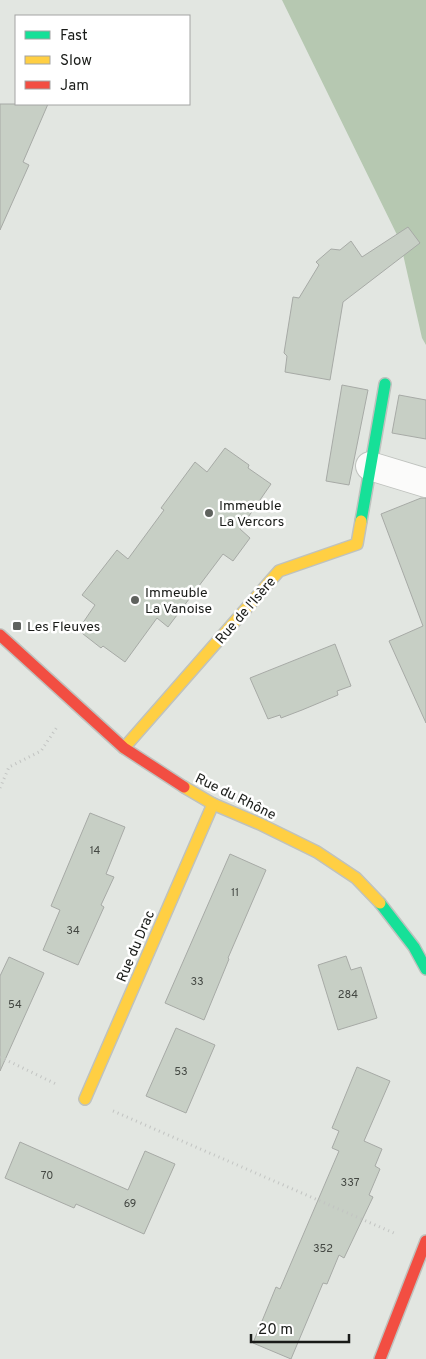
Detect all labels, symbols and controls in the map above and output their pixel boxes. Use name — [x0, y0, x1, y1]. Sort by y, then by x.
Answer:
legend — [15, 15, 190, 105]
text: Fast — [60, 27, 88, 46]
text: Slow — [60, 52, 92, 71]
text: Jam — [60, 77, 89, 96]
place label: Immeuble La Vercors — [219, 498, 284, 531]
marker: Immeuble La Vercors — [203, 507, 215, 519]
street label: Rue de l'Isère — [212, 574, 280, 648]
place label: Immeuble La Vanoise — [145, 585, 212, 618]
marker: Immeuble La Vanoise — [129, 594, 141, 606]
place label: Les Fleuves — [27, 619, 100, 636]
marker: Les Fleuves — [11, 620, 23, 632]
street label: Rue du Rhône — [192, 770, 279, 824]
house number: 14 — [90, 844, 101, 858]
house number: 11 — [231, 886, 239, 900]
street label: Rue du Drac — [114, 908, 159, 985]
house number: 34 — [66, 924, 80, 938]
house number: 33 — [190, 975, 204, 989]
house number: 284 — [338, 988, 358, 1002]
house number: 54 — [8, 998, 22, 1012]
house number: 53 — [174, 1065, 188, 1079]
house number: 70 — [41, 1169, 53, 1183]
house number: 337 — [341, 1176, 360, 1190]
house number: 69 — [124, 1197, 136, 1211]
house number: 352 — [313, 1242, 333, 1256]
scale bar — [251, 1312, 348, 1344]
text: 20 m — [258, 1321, 293, 1340]

